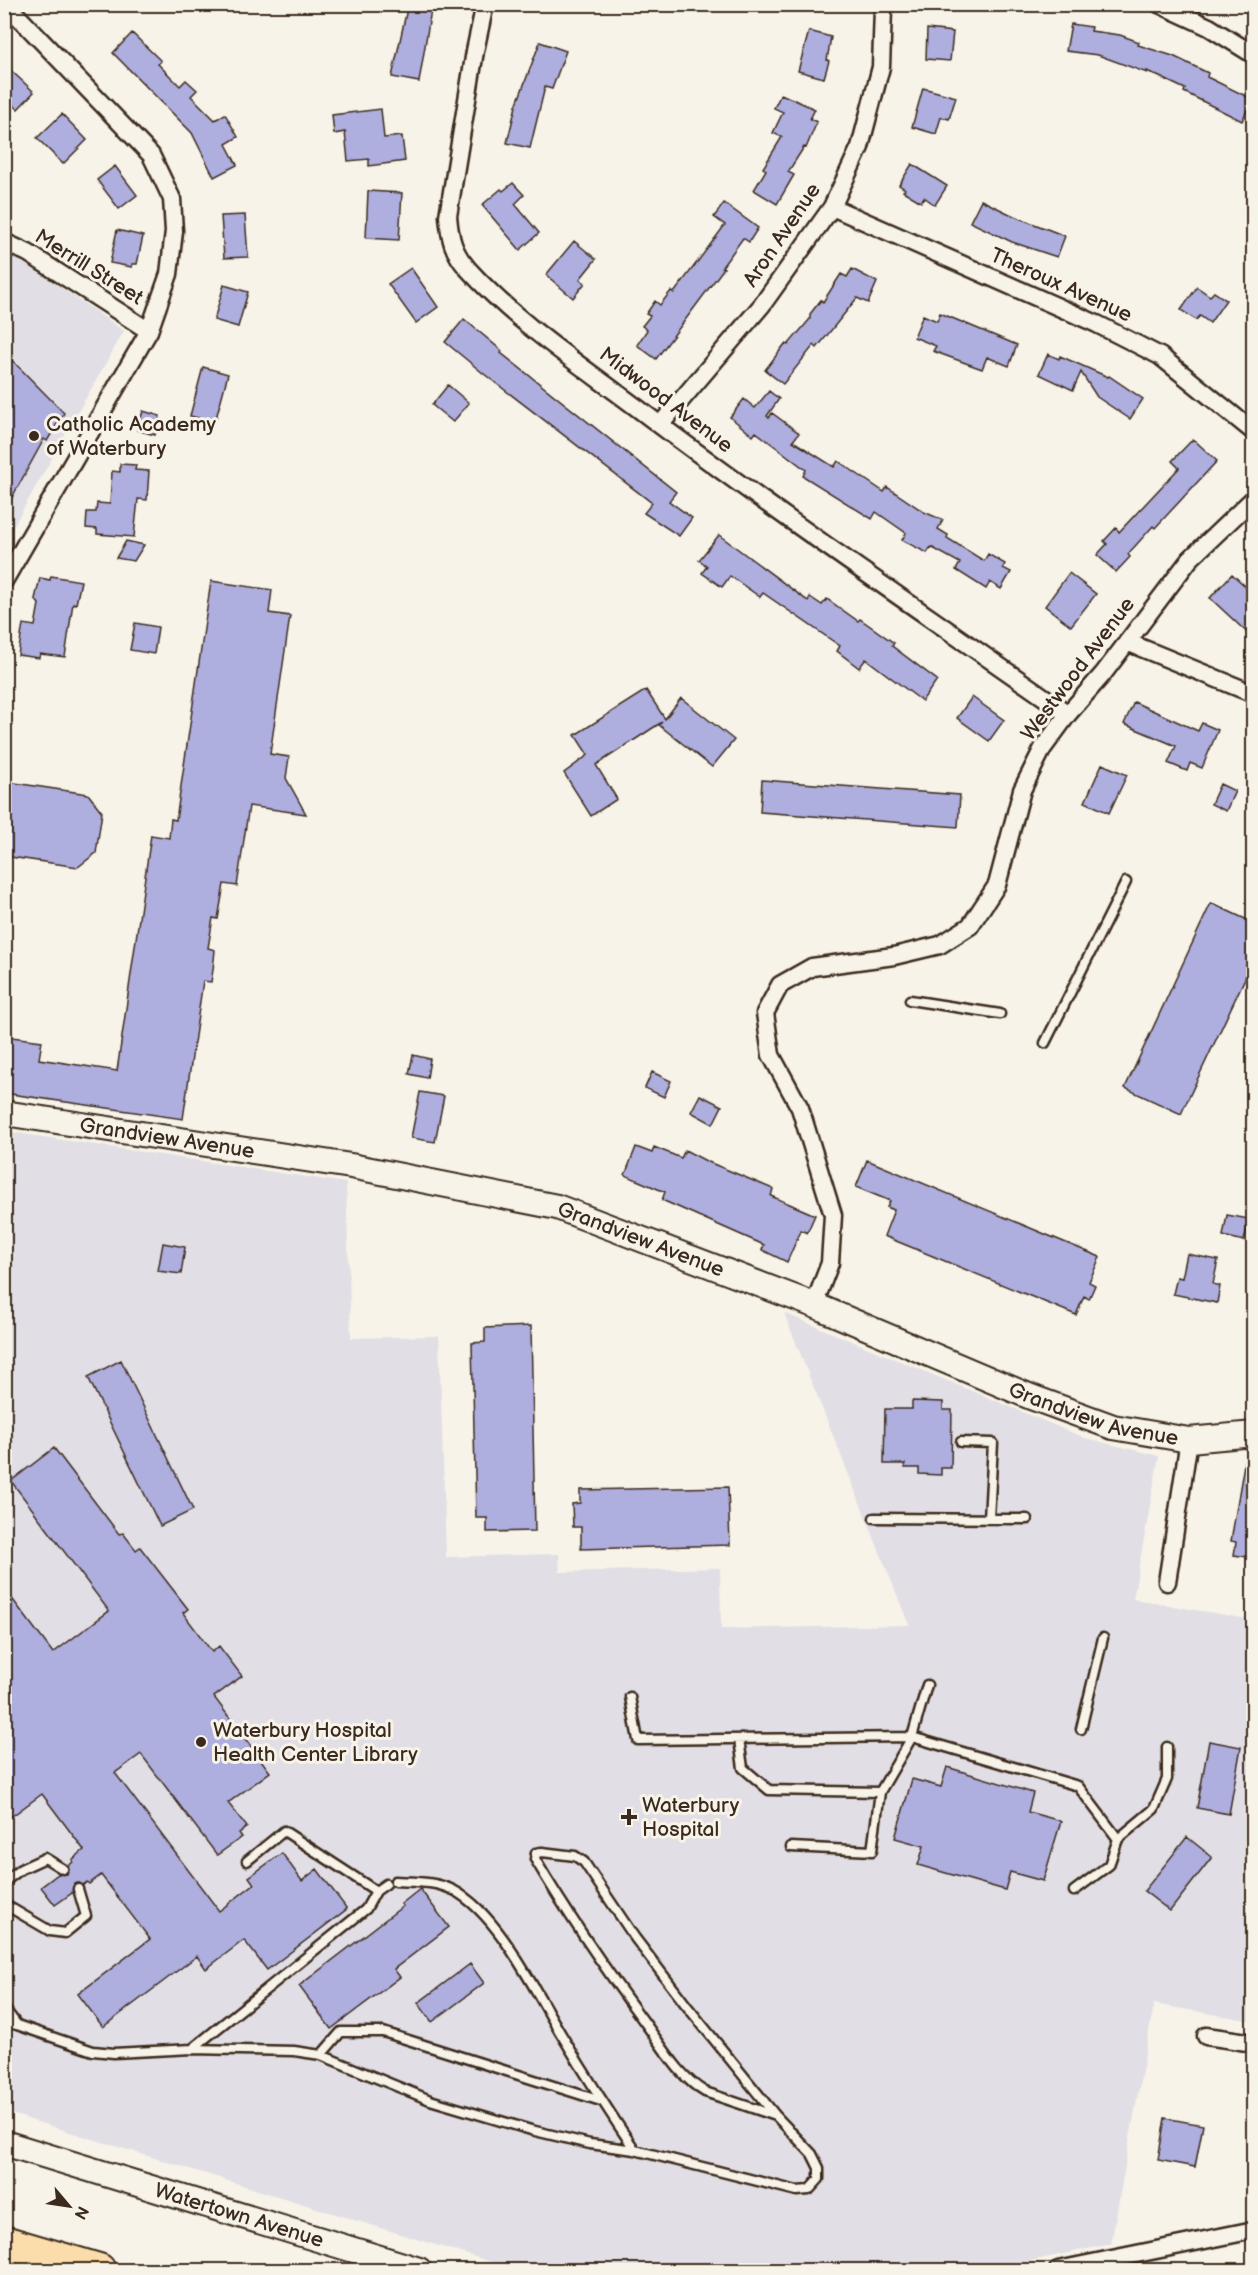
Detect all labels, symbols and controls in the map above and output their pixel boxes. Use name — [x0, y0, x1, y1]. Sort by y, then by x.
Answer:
street label: Aron Avenue — [738, 178, 826, 292]
street label: Merrill Street — [30, 224, 148, 310]
street label: Theroux Avenue — [986, 243, 1136, 327]
street label: Midwood Avenue — [594, 342, 738, 458]
place label: Catholic Academy of Waterbury — [46, 412, 217, 461]
marker: Catholic Academy of Waterbury — [27, 429, 41, 443]
street label: Westwood Avenue — [1016, 592, 1140, 746]
street label: Grandview Avenue — [78, 1112, 256, 1164]
street label: Grandview Avenue — [554, 1196, 728, 1282]
street label: Grandview Avenue — [1005, 1376, 1180, 1450]
place label: Waterbury Hospital Health Center Library — [213, 1718, 418, 1767]
marker: Waterbury Hospital Health Center Library — [194, 1735, 208, 1749]
place label: Waterbury Hospital — [642, 1793, 740, 1842]
marker: Waterbury Hospital — [620, 1808, 638, 1826]
north arrow — [39, 2176, 99, 2236]
street label: Watertown Avenue — [152, 2177, 327, 2253]
text: N — [70, 2203, 92, 2222]

